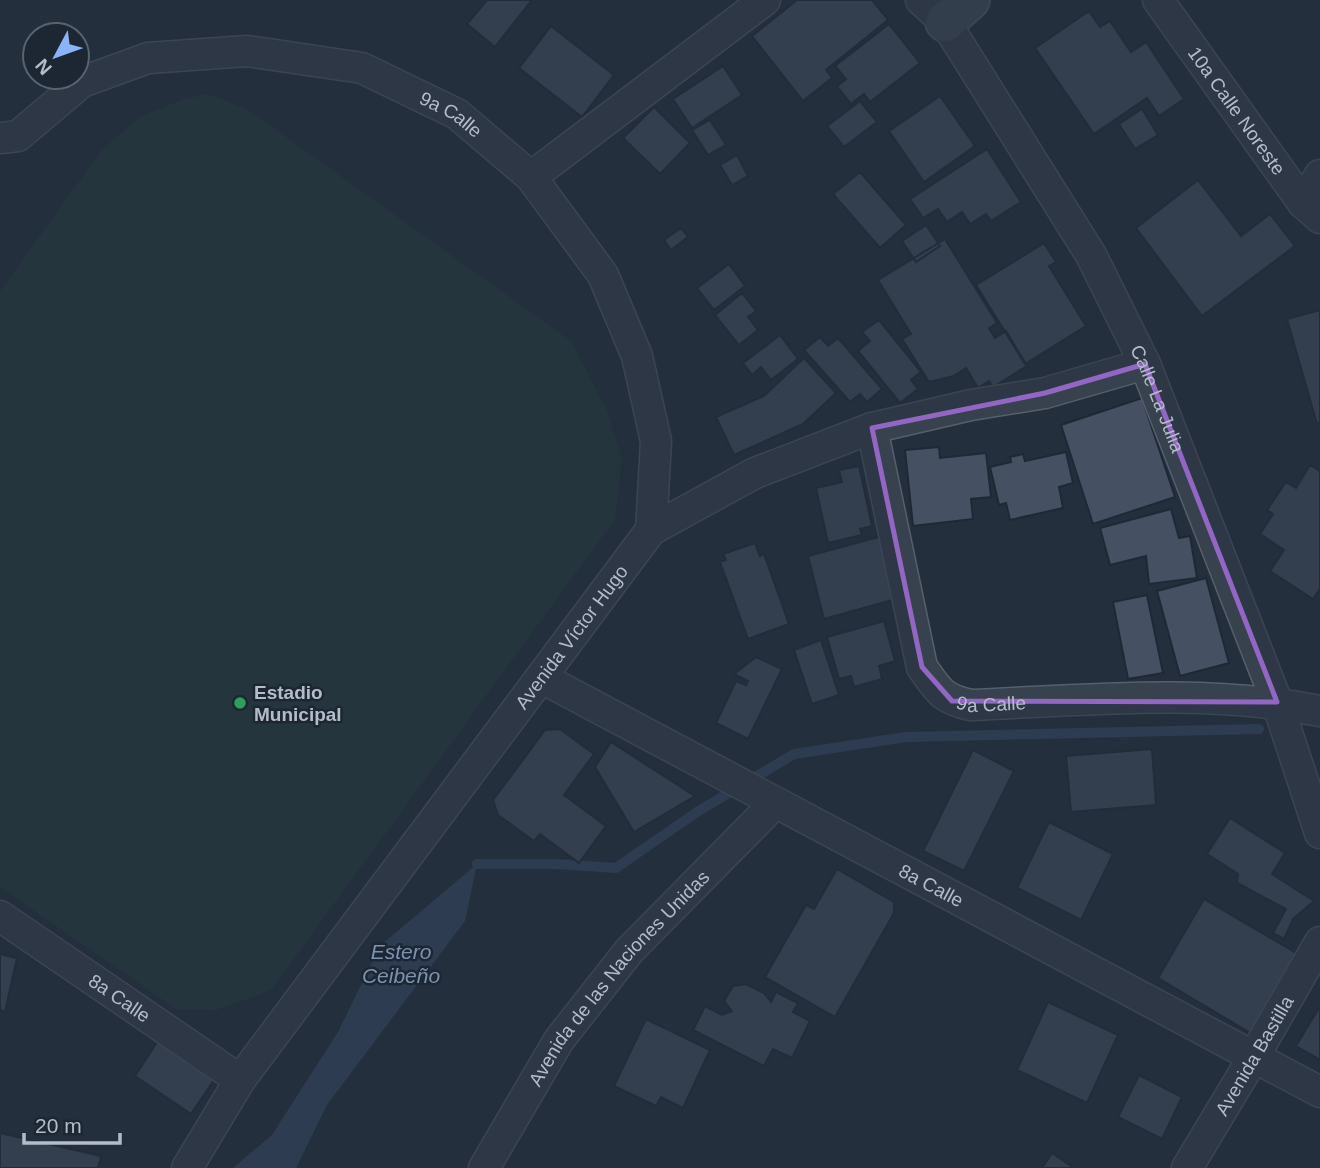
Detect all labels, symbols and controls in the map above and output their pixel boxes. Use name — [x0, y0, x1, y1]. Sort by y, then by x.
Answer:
north arrow — [21, 21, 91, 91]
street label: 10a Calle Noreste — [1184, 43, 1290, 179]
text: N — [31, 55, 56, 79]
street label: 9a Calle — [416, 87, 486, 141]
street label: Calle La Julia — [1127, 341, 1189, 456]
street label: Avenida Víctor Hugo — [511, 561, 632, 713]
place label: Estadio Municipal — [254, 682, 342, 725]
street label: 9a Calle — [954, 691, 1026, 716]
marker: Estadio Municipal — [232, 695, 248, 711]
street label: 8a Calle — [896, 860, 967, 911]
street label: Avenida de las Naciones Unidas — [524, 866, 713, 1089]
water label: Estero Ceibeño — [362, 940, 440, 987]
street label: 8a Calle — [85, 969, 154, 1026]
street label: Avenida Bastilla — [1211, 992, 1297, 1119]
scale bar — [24, 1102, 121, 1146]
text: 20 m — [35, 1114, 82, 1137]

